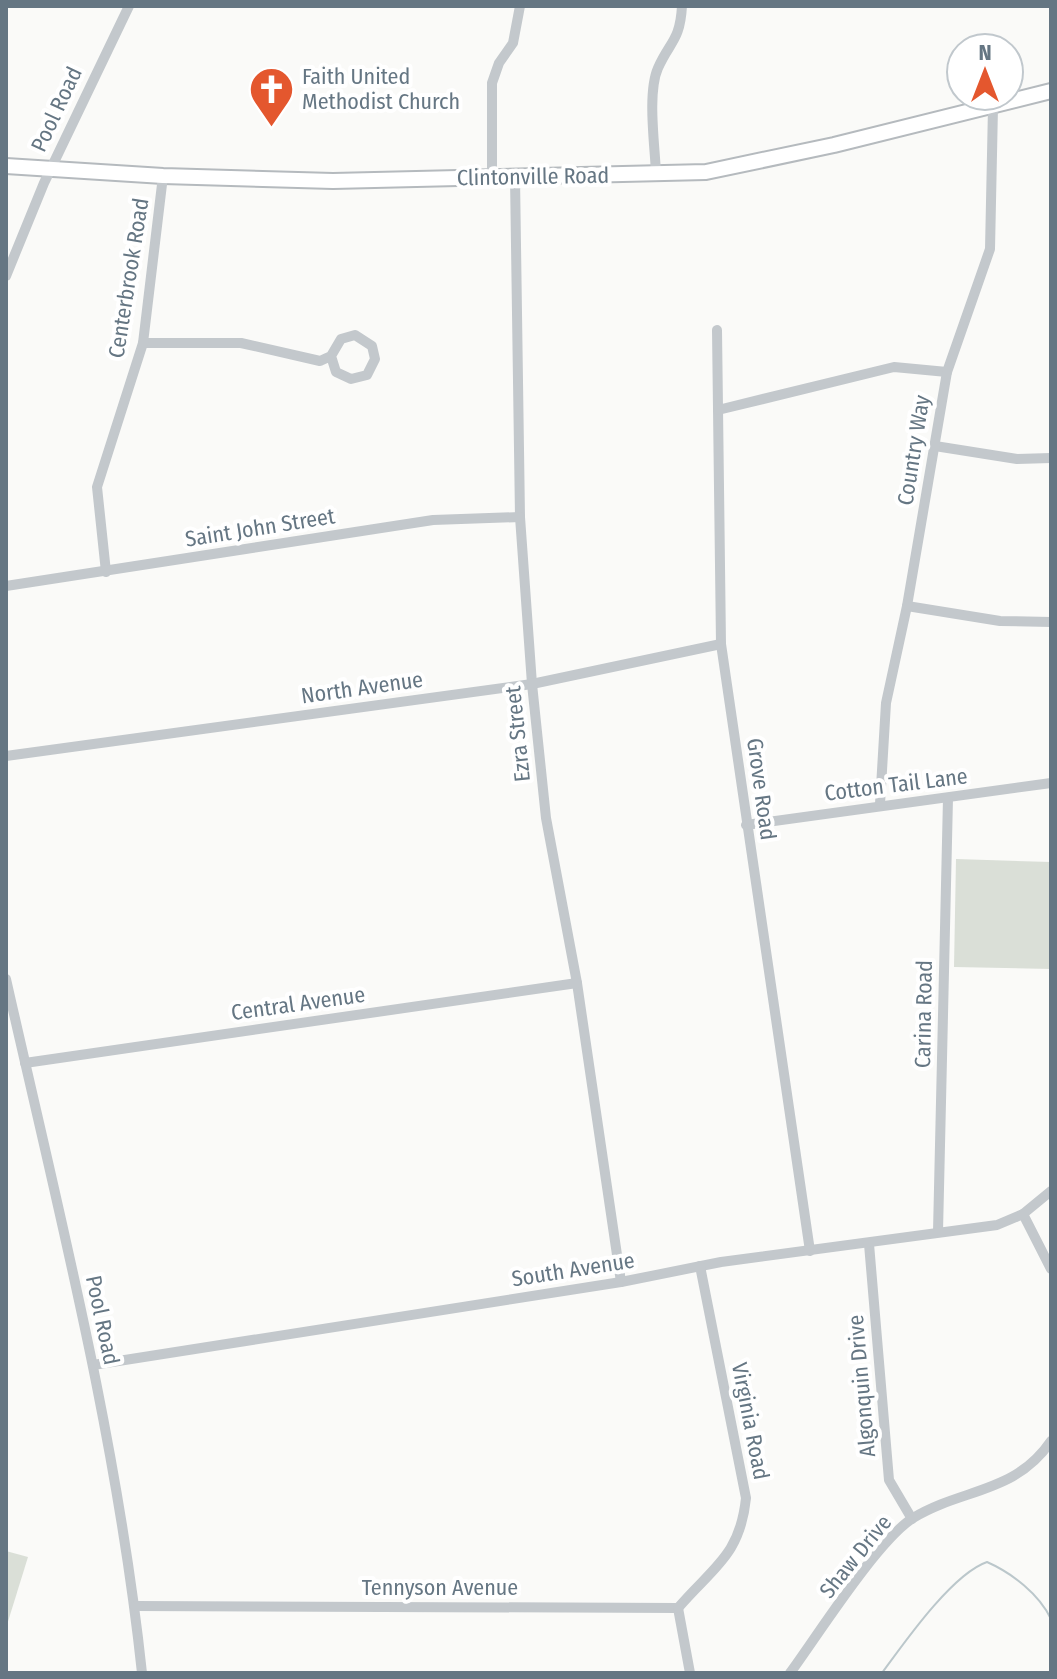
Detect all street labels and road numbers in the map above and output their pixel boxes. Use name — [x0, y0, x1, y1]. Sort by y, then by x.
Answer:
street label: Pool Road — [25, 62, 88, 156]
street label: Clintonville Road — [457, 162, 609, 191]
street label: Centerbrook Road — [103, 196, 154, 360]
street label: Country Way — [891, 393, 936, 507]
street label: Saint John Street — [183, 502, 338, 553]
street label: North Avenue — [299, 666, 425, 709]
street label: Ezra Street — [499, 684, 536, 783]
street label: Grove Road — [741, 736, 782, 842]
street label: Cotton Tail Lane — [823, 762, 969, 807]
street label: Carina Road — [909, 960, 938, 1068]
street label: Central Avenue — [229, 981, 367, 1026]
street label: South Avenue — [510, 1246, 636, 1293]
street label: Pool Road — [80, 1273, 125, 1367]
street label: Algonquin Drive — [842, 1314, 881, 1458]
street label: Virginia Road — [726, 1360, 775, 1482]
street label: Shaw Drive — [814, 1509, 897, 1603]
street label: Tennyson Avenue — [362, 1574, 518, 1601]

